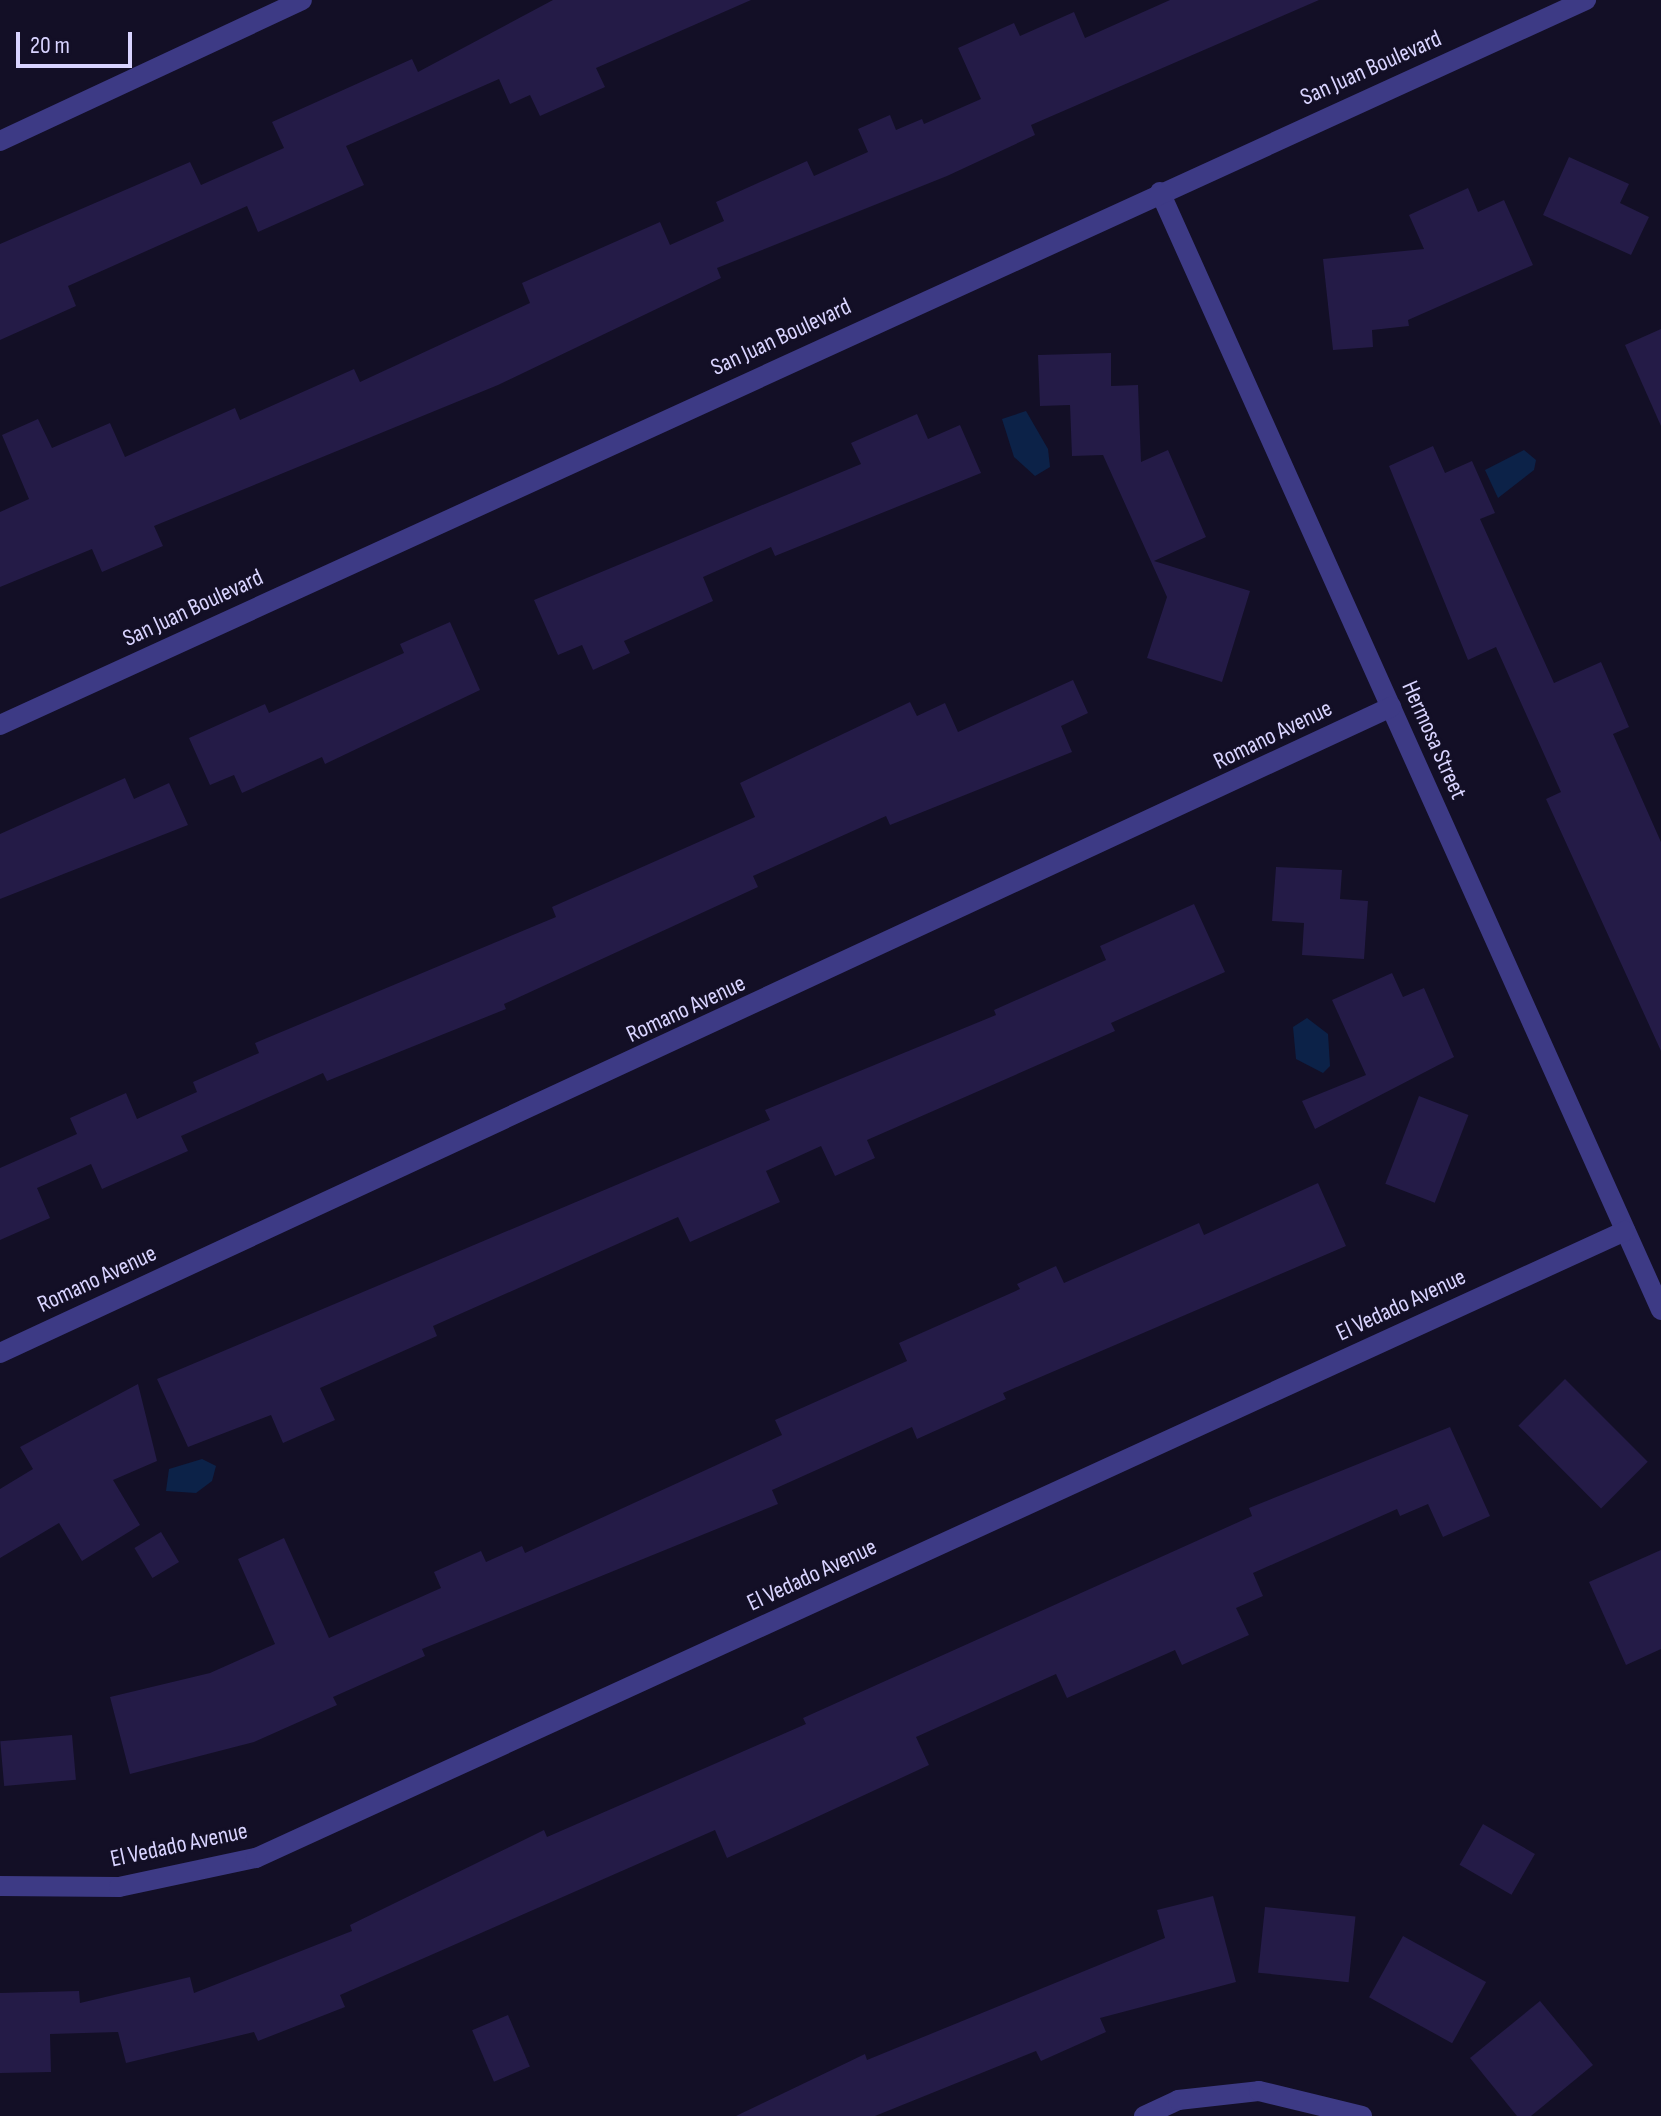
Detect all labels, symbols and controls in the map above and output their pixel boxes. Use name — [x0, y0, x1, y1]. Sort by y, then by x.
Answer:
scale bar — [20, 16, 136, 66]
street label: San Juan Boulevard — [1296, 24, 1446, 112]
text: 20 m — [30, 31, 70, 60]
street label: San Juan Boulevard — [706, 292, 856, 382]
street label: San Juan Boulevard — [118, 563, 268, 653]
street label: Hermosa Street — [1395, 676, 1473, 804]
street label: Romano Avenue — [1209, 694, 1337, 776]
street label: Romano Avenue — [622, 969, 750, 1049]
street label: Romano Avenue — [33, 1239, 161, 1319]
street label: El Vedado Avenue — [1332, 1262, 1470, 1348]
street label: El Vedado Avenue — [743, 1532, 881, 1618]
street label: El Vedado Avenue — [108, 1816, 250, 1874]

